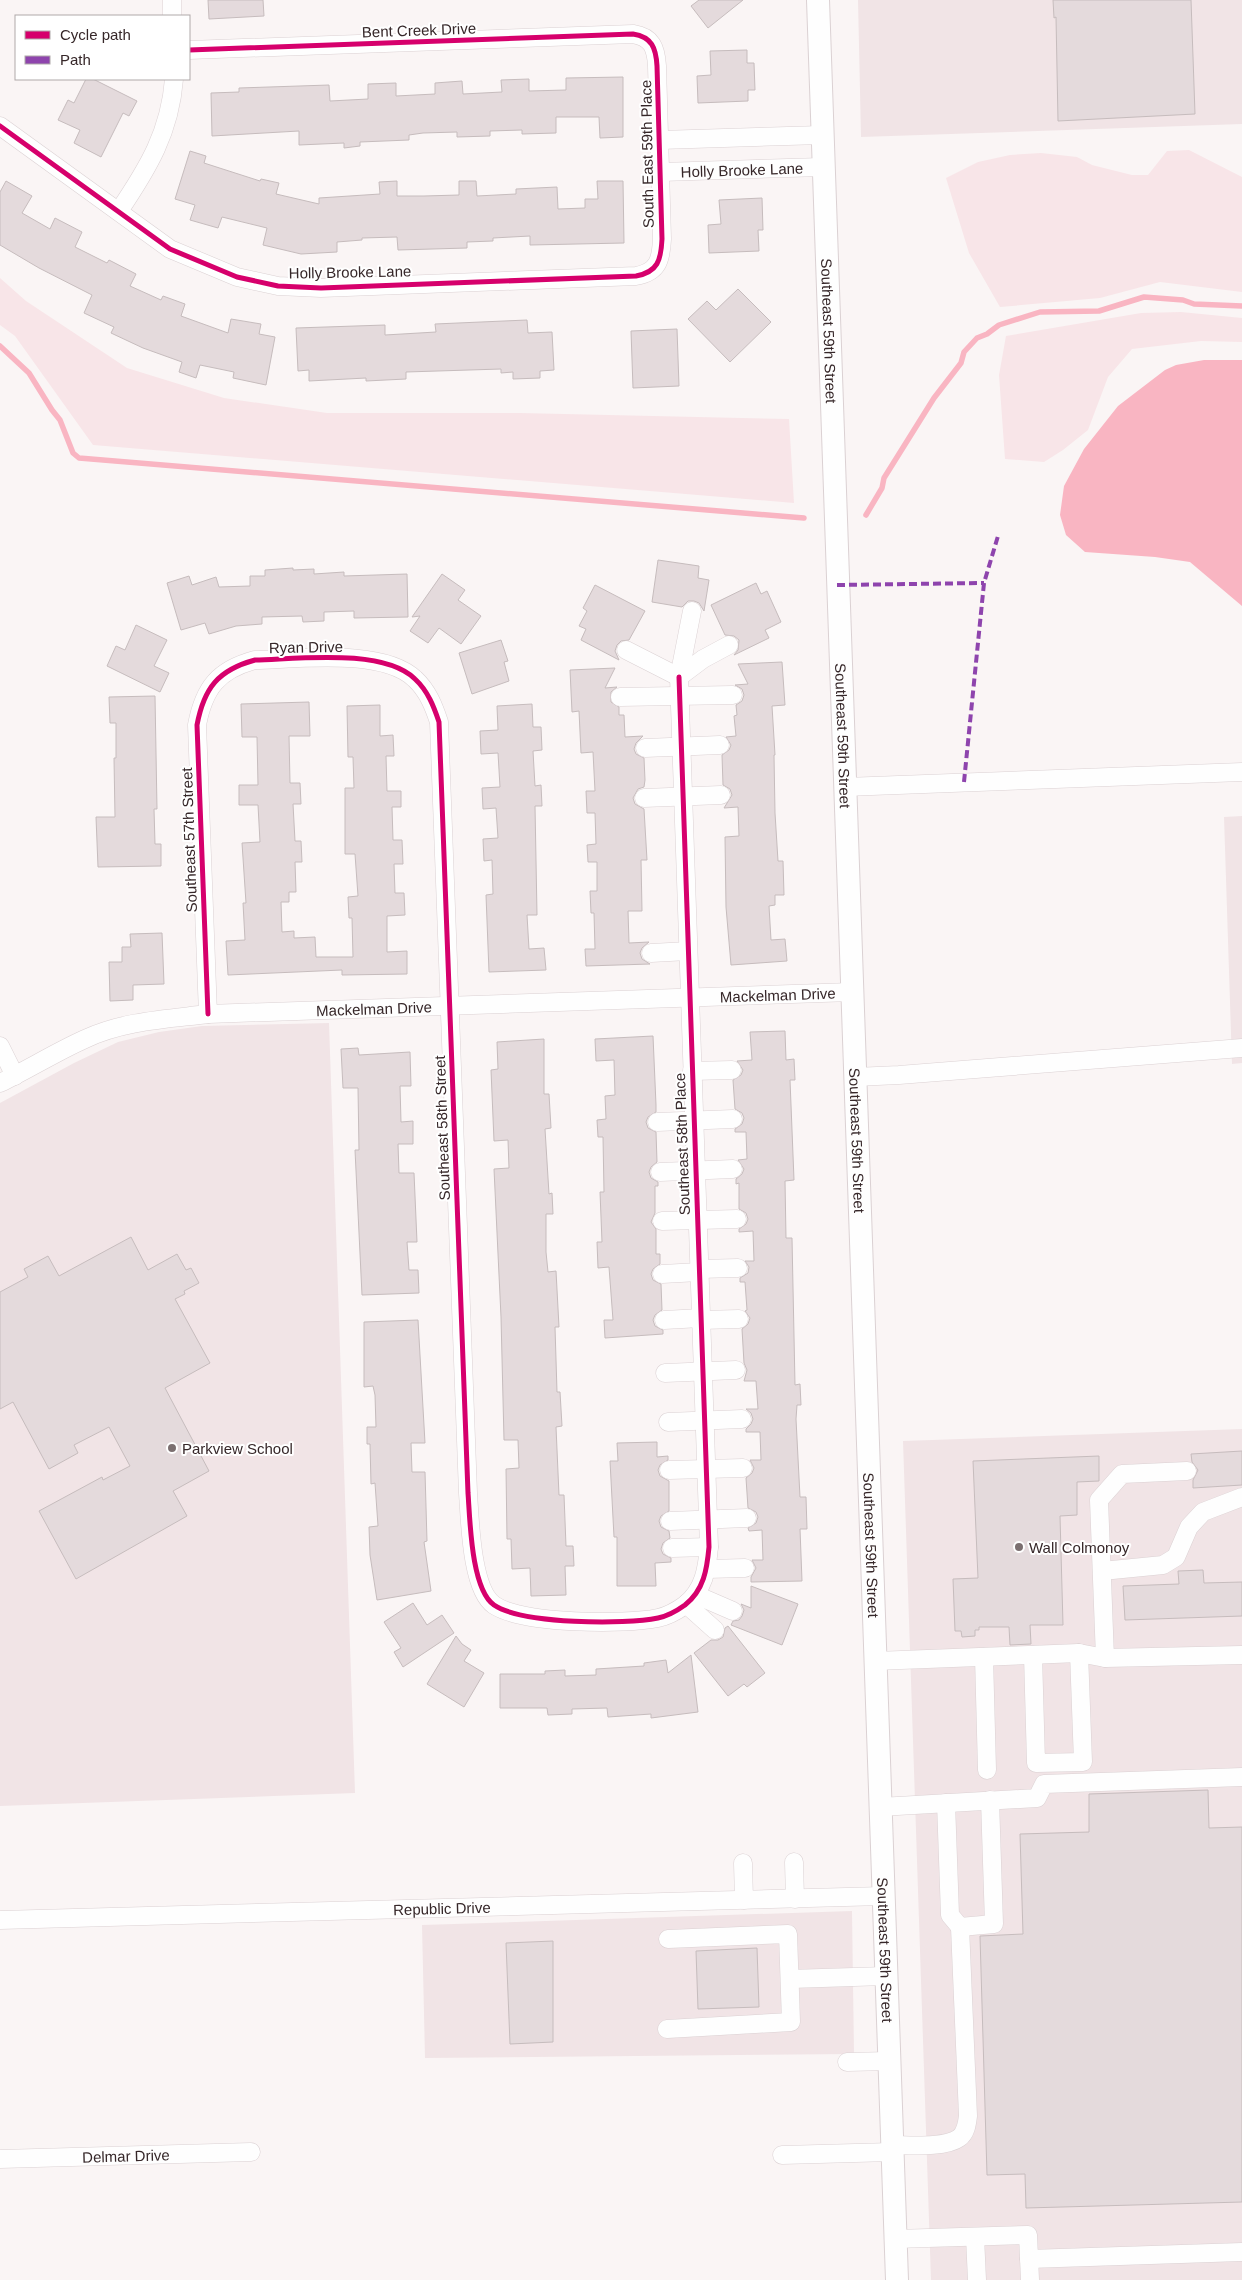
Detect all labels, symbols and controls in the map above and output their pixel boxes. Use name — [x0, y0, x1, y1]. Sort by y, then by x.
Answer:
legend — [15, 15, 190, 80]
street label: Bent Creek Drive — [362, 20, 476, 40]
text: Cycle path — [60, 26, 131, 43]
text: Path — [60, 51, 91, 68]
street label: South East 59th Place — [637, 80, 657, 228]
street label: Holly Brooke Lane — [680, 159, 804, 180]
street label: Southeast 59th Street — [818, 258, 840, 404]
street label: Holly Brooke Lane — [289, 262, 411, 282]
street label: Ryan Drive — [269, 638, 343, 656]
street label: Southeast 59th Street — [832, 663, 855, 809]
street label: Southeast 57th Street — [178, 766, 200, 913]
street label: Mackelman Drive — [720, 984, 836, 1005]
street label: Mackelman Drive — [316, 998, 432, 1019]
street label: Southeast 58th Street — [431, 1054, 453, 1201]
street label: Southeast 59th Street — [847, 1067, 869, 1214]
street label: Southeast 58th Place — [671, 1072, 693, 1216]
place label: Parkview School — [182, 1440, 293, 1457]
marker: Parkview School — [166, 1442, 178, 1454]
street label: Southeast 59th Street — [861, 1472, 883, 1619]
place label: Wall Colmonoy — [1029, 1539, 1130, 1556]
marker: Wall Colmonoy — [1013, 1541, 1025, 1553]
street label: Southeast 59th Street — [875, 1877, 897, 2023]
street label: Republic Drive — [393, 1898, 491, 1918]
street label: Delmar Drive — [82, 2146, 170, 2165]

